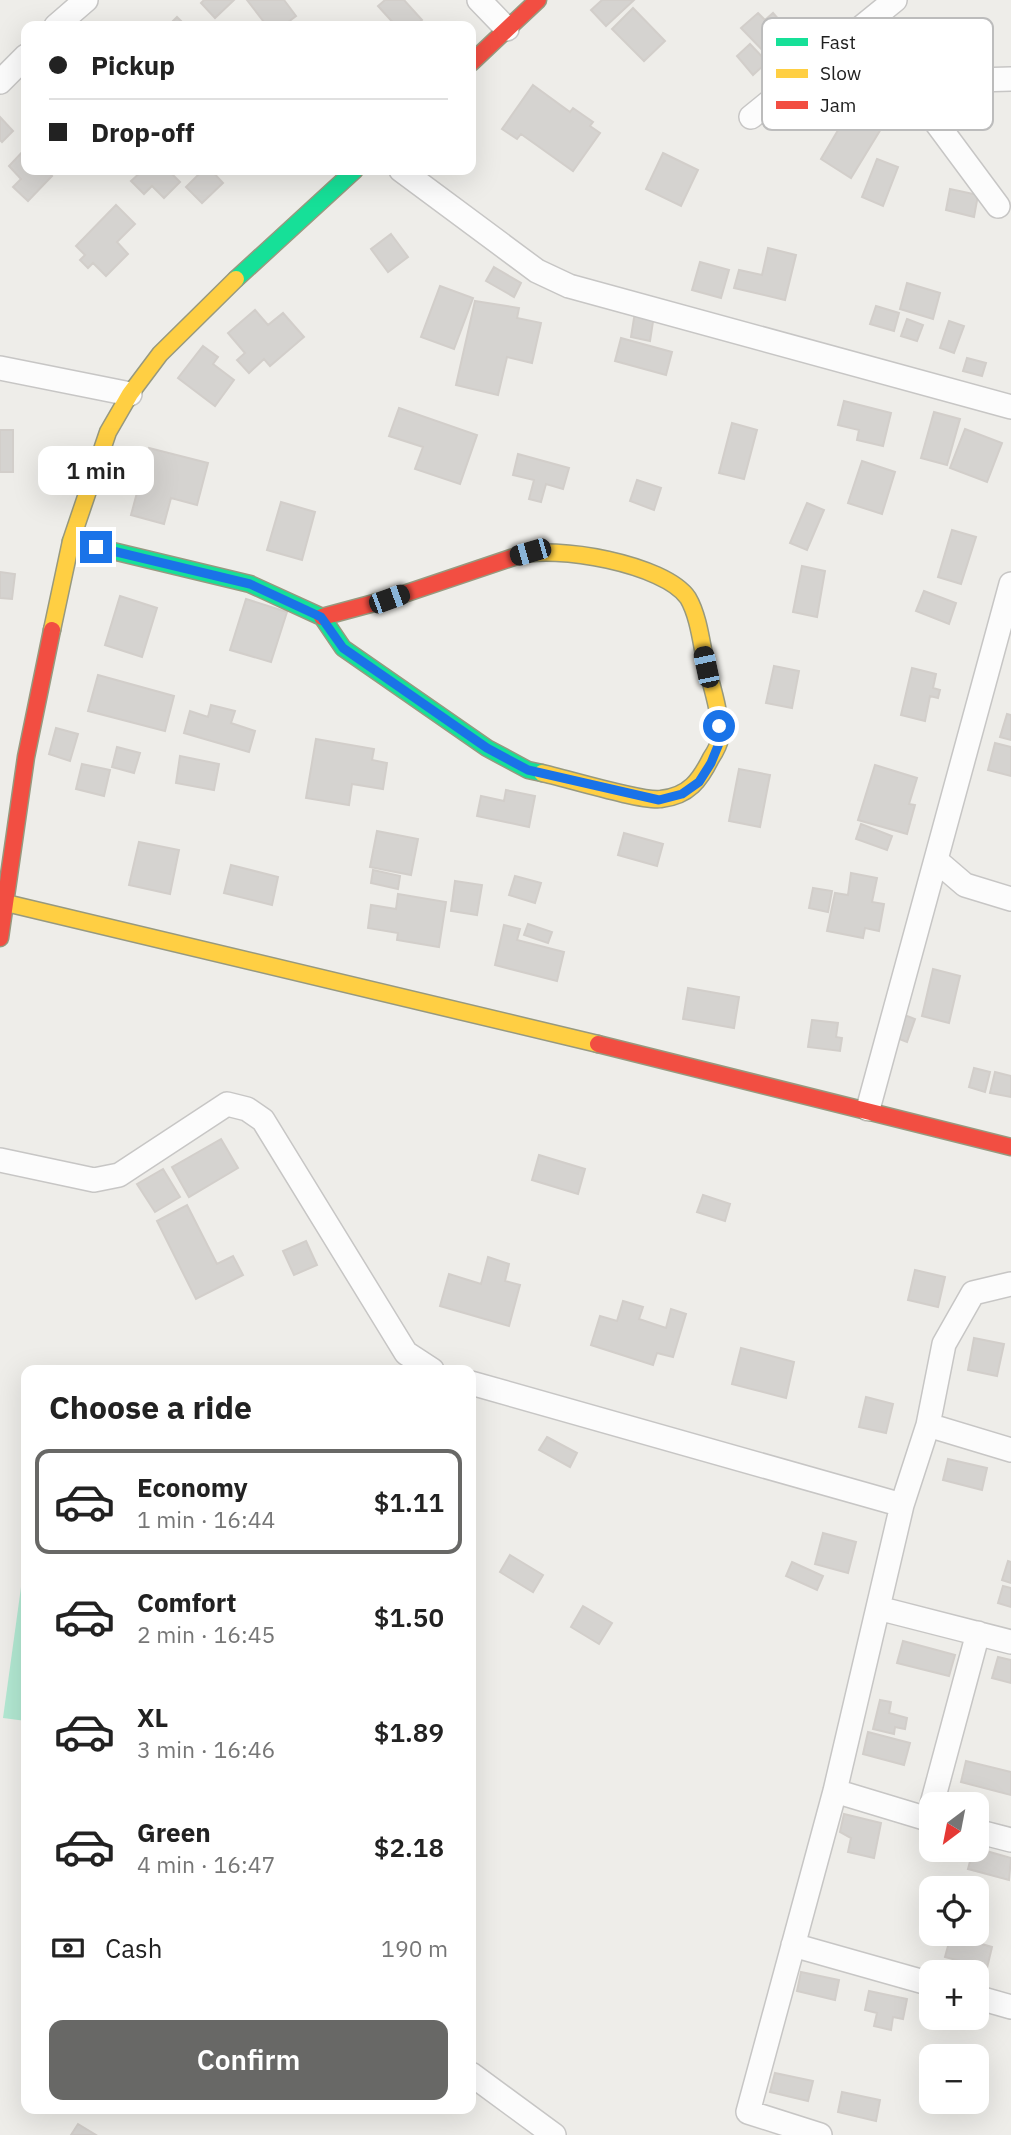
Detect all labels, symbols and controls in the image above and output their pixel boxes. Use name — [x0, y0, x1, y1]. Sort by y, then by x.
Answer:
legend — [762, 18, 993, 130]
text: Fast — [820, 30, 856, 54]
text: Pickup — [91, 48, 175, 82]
text: Slow — [820, 61, 861, 85]
text: Jam — [820, 93, 856, 117]
text: Drop-off — [91, 115, 194, 149]
callout: 1 min — [38, 446, 154, 494]
text: 1 min — [66, 455, 126, 485]
route end — [80, 531, 112, 563]
car — [507, 536, 554, 568]
car — [366, 582, 413, 616]
car — [692, 644, 721, 690]
route start — [703, 710, 735, 742]
text: Choose a ride — [49, 1386, 252, 1428]
icon: car — [53, 1470, 116, 1533]
text: Economy — [137, 1470, 248, 1504]
text: $1.11 — [374, 1485, 444, 1519]
text: 1 min · 16:44 — [137, 1504, 275, 1534]
icon: car — [53, 1585, 116, 1648]
text: Comfort — [137, 1585, 236, 1619]
text: $1.50 — [374, 1600, 444, 1634]
text: 2 min · 16:45 — [137, 1619, 275, 1649]
icon: car — [53, 1700, 116, 1763]
text: XL — [137, 1700, 168, 1734]
text: $1.89 — [374, 1715, 444, 1749]
text: 3 min · 16:46 — [137, 1734, 275, 1764]
north arrow — [919, 1792, 989, 1862]
map controls — [919, 1792, 989, 2114]
icon: car — [53, 1815, 116, 1878]
text: Green — [137, 1815, 211, 1849]
text: $2.18 — [374, 1830, 444, 1864]
text: 4 min · 16:47 — [137, 1849, 275, 1879]
button: locate — [919, 1876, 989, 1946]
icon: cash — [49, 1929, 87, 1967]
text: Cash — [105, 1931, 162, 1965]
text: 190 m — [381, 1933, 448, 1963]
button: + — [919, 1960, 989, 2030]
button: Confirm — [49, 2020, 448, 2100]
button: − — [919, 2044, 989, 2114]

